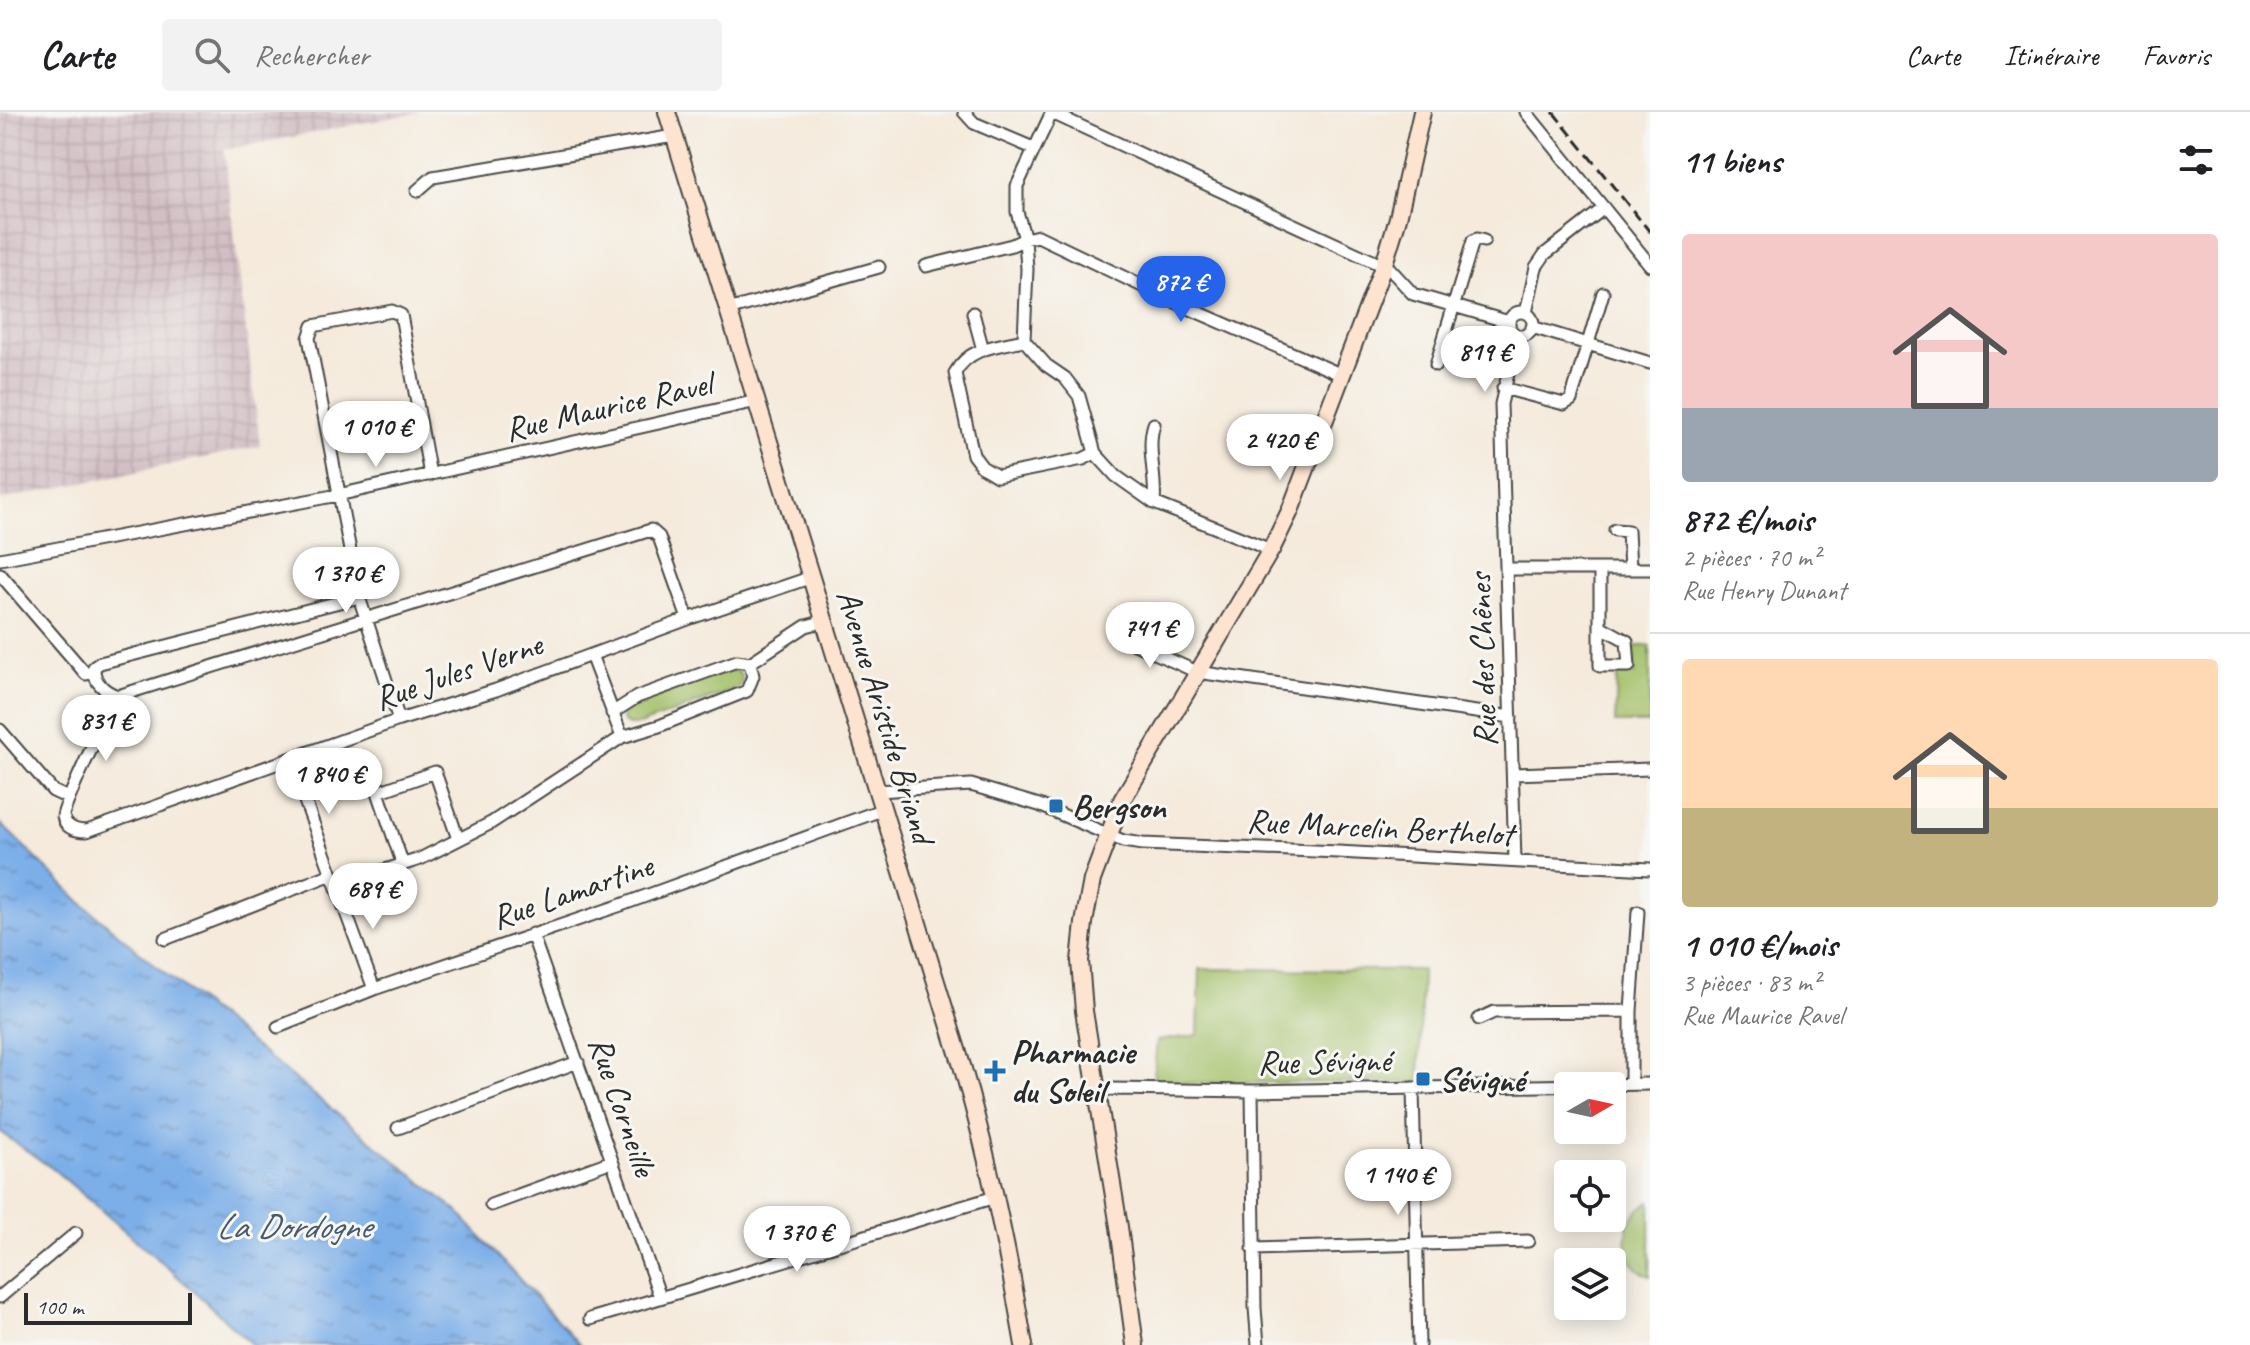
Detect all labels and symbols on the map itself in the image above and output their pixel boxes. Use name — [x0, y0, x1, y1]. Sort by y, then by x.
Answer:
pin: 872 € — [1125, 256, 1237, 324]
pin: 819 € — [1429, 326, 1541, 394]
street label: Rue Maurice Ravel — [500, 360, 722, 451]
pin: 1 010 € — [302, 401, 450, 469]
pin: 2 420 € — [1206, 414, 1354, 482]
pin: 1 370 € — [272, 547, 420, 615]
street label: Rue des Chênes — [1457, 570, 1507, 748]
street label: Avenue Aristide Briand — [827, 584, 946, 852]
pin: 741 € — [1094, 602, 1206, 670]
street label: Rue Jules Verne — [368, 622, 549, 720]
pin: 831 € — [50, 695, 162, 763]
pin: 1 840 € — [255, 748, 403, 816]
place label: Bergson — [1072, 785, 1167, 828]
marker: Bergson — [1047, 797, 1065, 815]
street label: Rue Marcelin Berthelot — [1246, 799, 1519, 856]
street label: Rue Lamartine — [486, 843, 660, 939]
pin: 689 € — [317, 863, 429, 931]
street label: Rue Corneille — [579, 1030, 668, 1183]
place label: Pharmacie du Soleil — [1011, 1030, 1138, 1112]
street label: Rue Sévigné — [1257, 1038, 1396, 1084]
place label: Sévigné — [1439, 1058, 1529, 1101]
marker: Pharmacie du Soleil — [986, 1062, 1004, 1080]
marker: Sévigné — [1414, 1070, 1432, 1088]
north arrow — [1554, 1072, 1626, 1144]
pin: 1 140 € — [1324, 1149, 1472, 1217]
water label: La Dordogne — [216, 1203, 375, 1249]
pin: 1 370 € — [723, 1206, 871, 1274]
scale bar — [24, 1289, 192, 1325]

